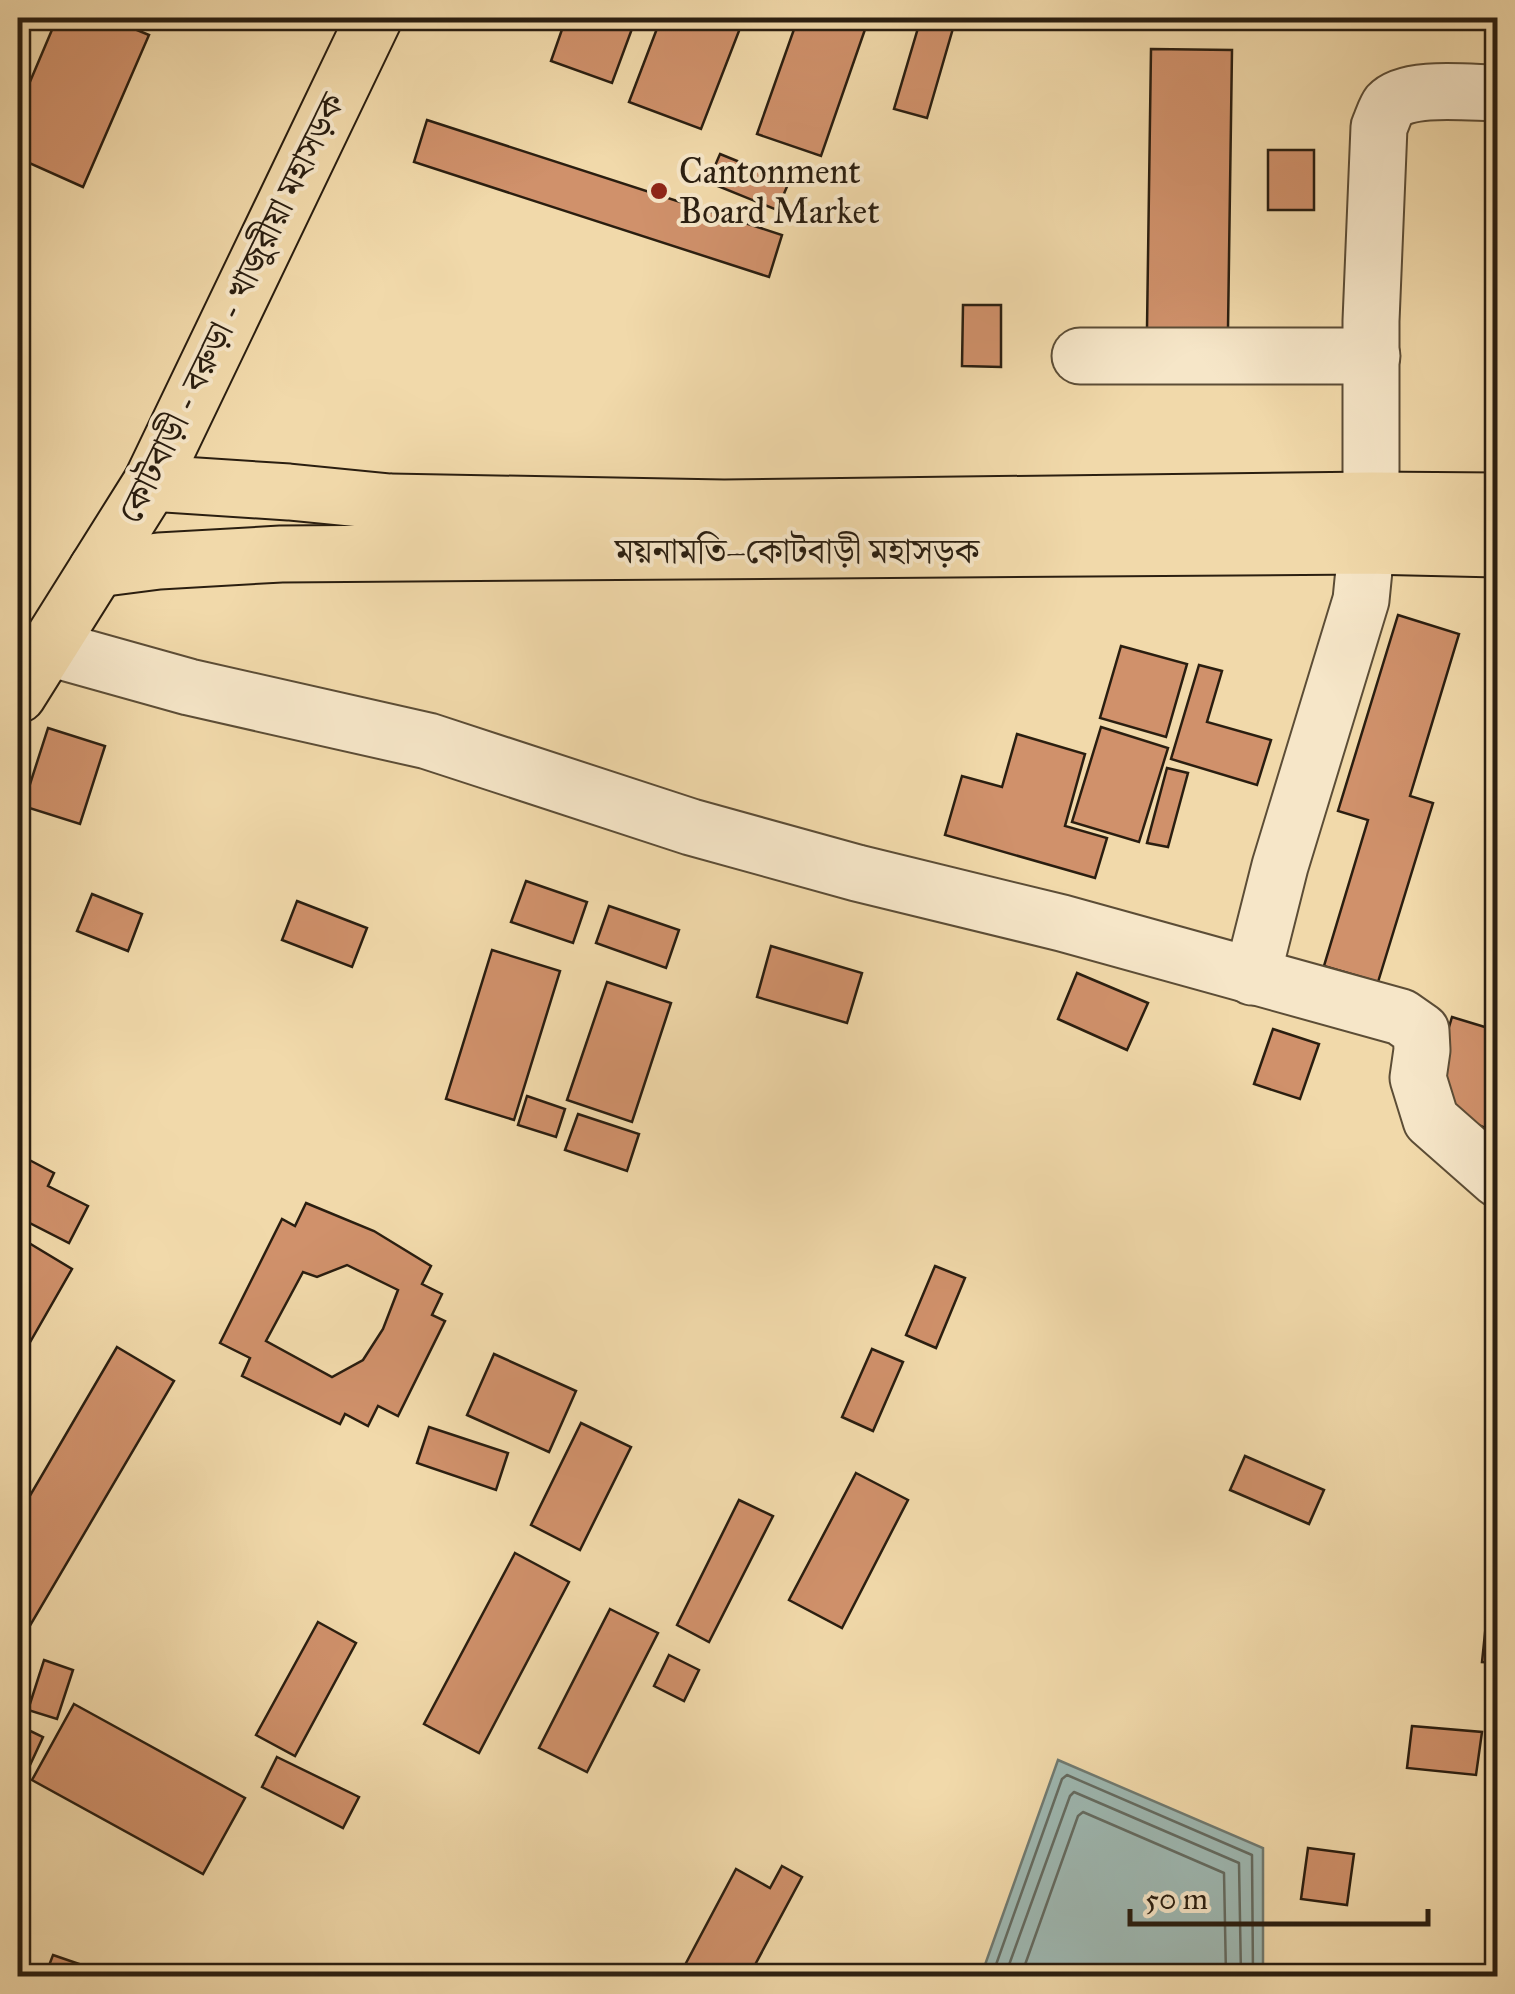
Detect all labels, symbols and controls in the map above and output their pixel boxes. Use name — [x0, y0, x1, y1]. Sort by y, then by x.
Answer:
street label: কোটবাড়ী - বরুড়া - খাজুরীয়া মহাসড়ক — [108, 85, 355, 530]
place label: Cantonment Board Market — [679, 150, 880, 233]
marker: Cantonment Board Market — [648, 180, 670, 202]
street label: ময়নামতি–কোটবাড়ী মহাসড়ক — [613, 530, 981, 573]
scale bar — [1130, 1864, 1428, 1926]
text: 50 m — [1145, 1881, 1208, 1917]

